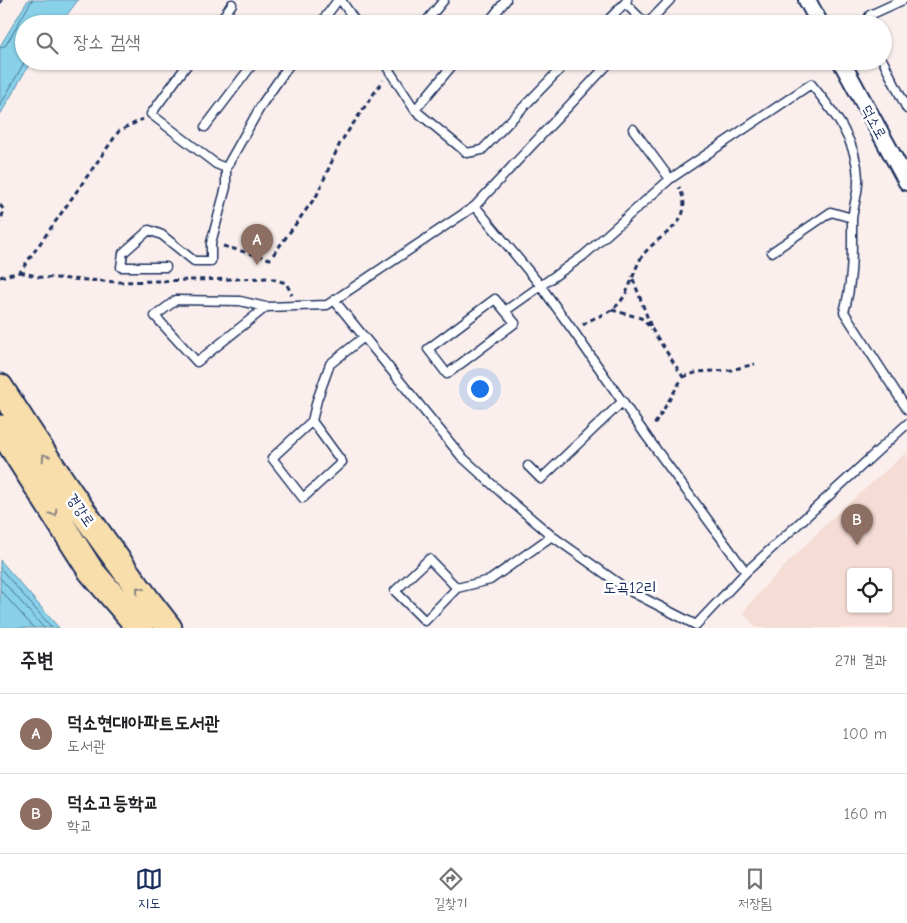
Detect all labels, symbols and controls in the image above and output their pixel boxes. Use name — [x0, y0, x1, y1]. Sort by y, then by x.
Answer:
search box — [15, 15, 892, 70]
icon: search — [33, 29, 61, 57]
text: 장소 검색 — [73, 31, 141, 53]
street label: 덕소로 — [857, 102, 891, 142]
pin: A — [241, 224, 273, 265]
your location — [467, 376, 493, 402]
one-way arrow — [42, 454, 51, 463]
street label: 경강로 — [63, 490, 99, 530]
pin: B — [841, 504, 873, 545]
one-way arrow — [48, 508, 58, 517]
map controls — [847, 568, 892, 613]
button: locate — [847, 568, 892, 613]
district label: 도곡12리 — [603, 579, 657, 597]
one-way arrow — [137, 587, 145, 596]
text: 주변 — [20, 648, 54, 672]
text: 2개 결과 — [835, 652, 887, 670]
text: 덕소현대아파트도서관 — [67, 712, 220, 734]
text: A — [32, 725, 40, 743]
text: 100 m — [843, 725, 887, 743]
text: 도서관 — [67, 737, 106, 755]
text: 덕소고등학교 — [67, 792, 159, 814]
text: B — [31, 805, 41, 823]
text: 160 m — [844, 805, 887, 823]
text: 학교 — [67, 817, 93, 835]
tab: 지도 — [135, 865, 163, 913]
tab: 길찾기 — [434, 865, 468, 913]
tab: 저장됨 — [738, 865, 772, 913]

